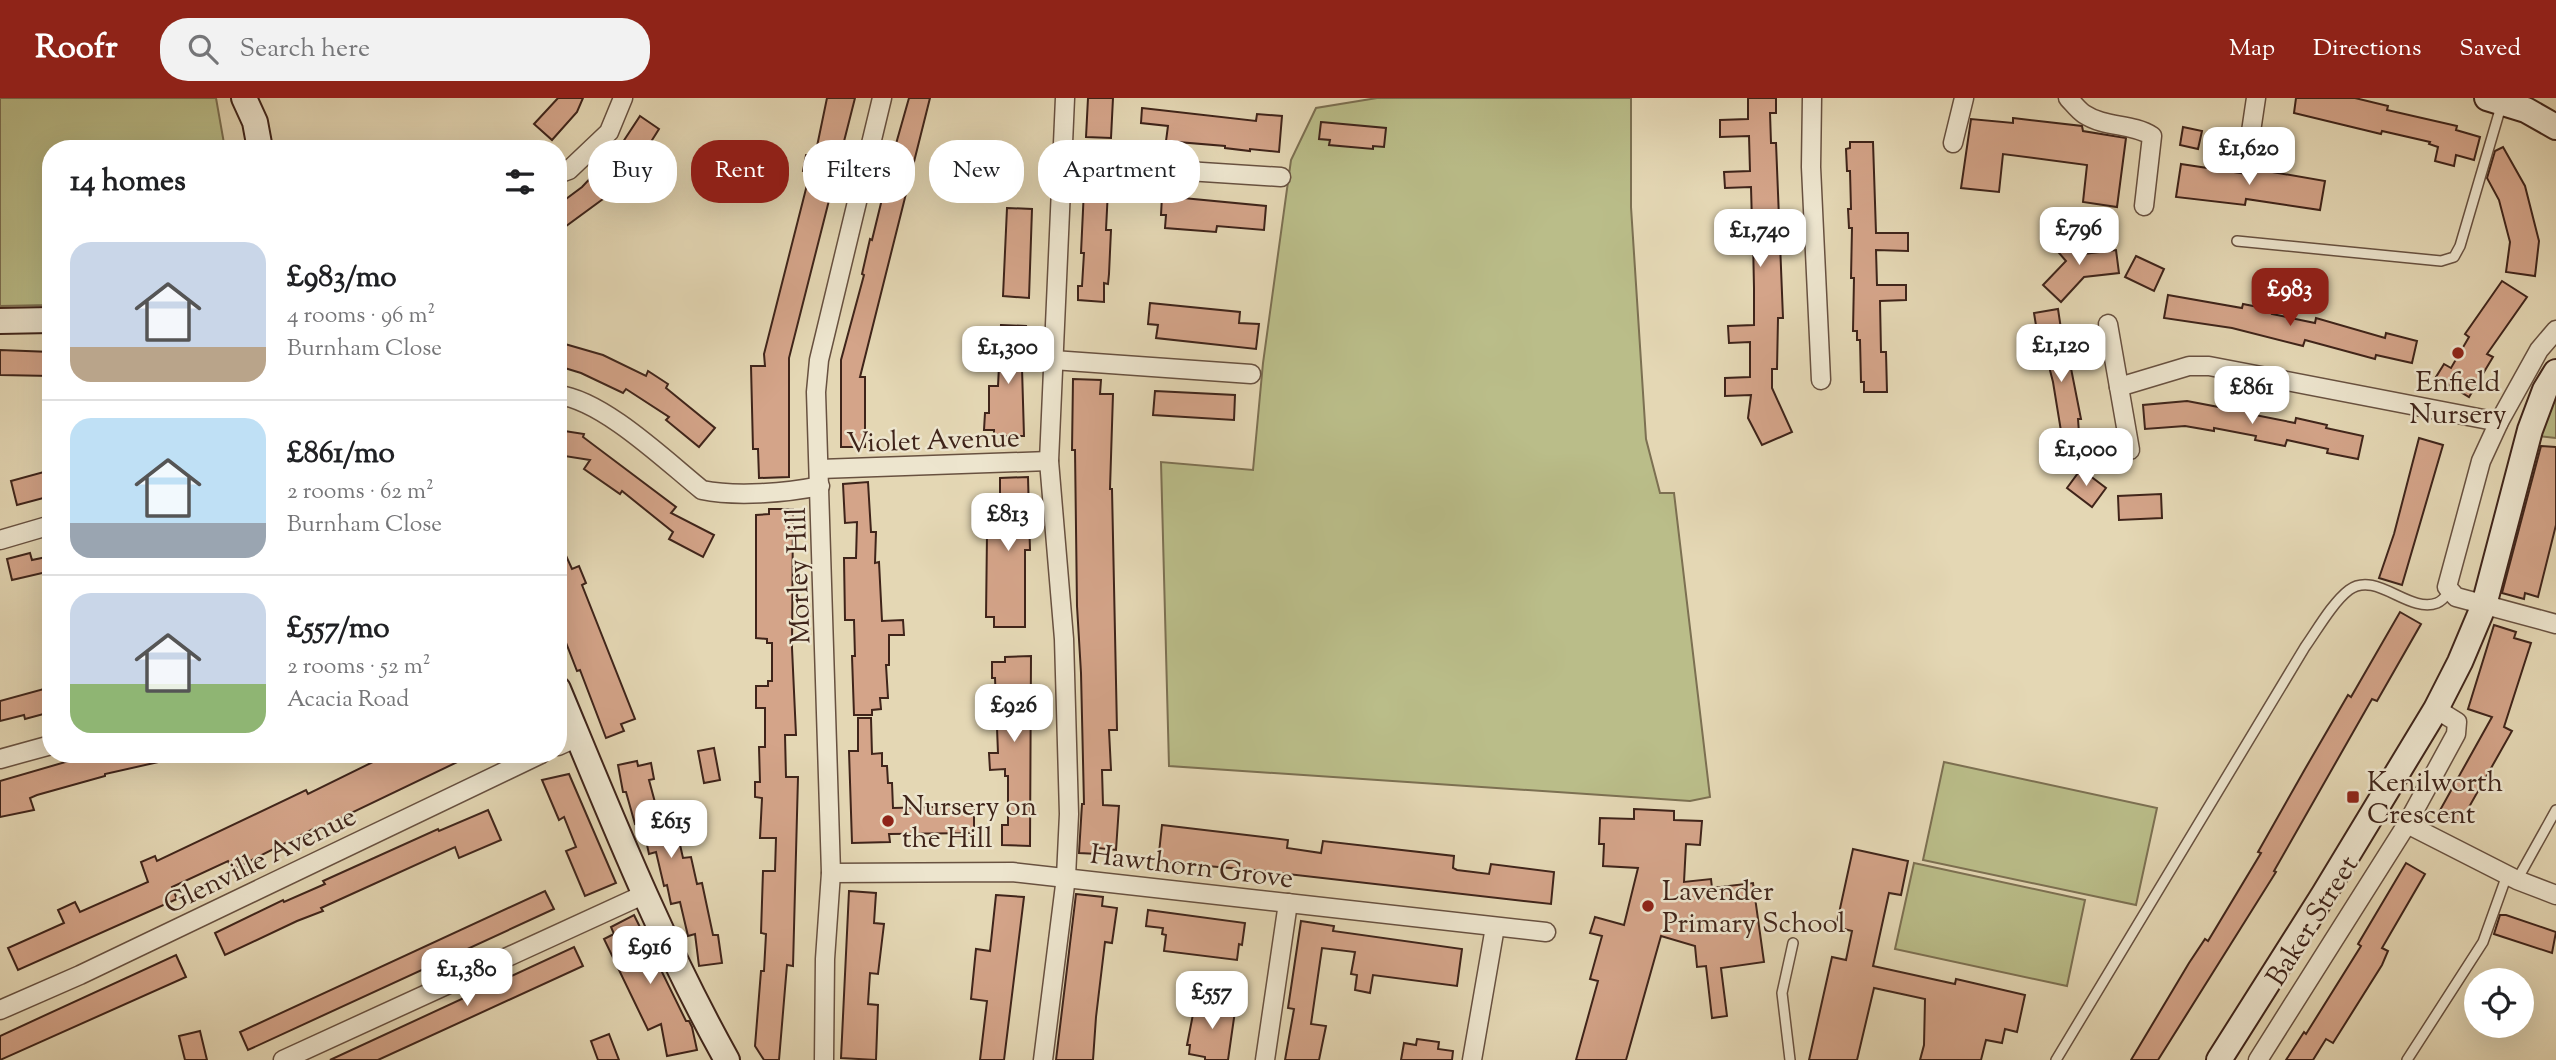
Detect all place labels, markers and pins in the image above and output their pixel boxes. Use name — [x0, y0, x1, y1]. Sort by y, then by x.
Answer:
pin: £1,620 — [2192, 127, 2306, 187]
pin: £796 — [2038, 208, 2120, 267]
pin: £1,740 — [1703, 209, 1817, 269]
pin: £983 — [2249, 268, 2331, 328]
pin: £1,120 — [2004, 324, 2118, 384]
pin: £1,300 — [951, 327, 1065, 386]
marker: Enfield Nursery — [2450, 345, 2466, 361]
place label: Enfield Nursery — [2409, 364, 2507, 436]
pin: £861 — [2211, 366, 2293, 426]
pin: £1,000 — [2029, 428, 2143, 488]
pin: £813 — [967, 494, 1049, 553]
pin: £926 — [973, 684, 1055, 744]
place label: Kenilworth Crescent — [2367, 764, 2503, 836]
place label: Nursery on the Hill — [902, 788, 1037, 860]
marker: Kenilworth Crescent — [2345, 789, 2361, 805]
pin: £615 — [630, 800, 712, 860]
marker: Nursery on the Hill — [880, 813, 896, 829]
place label: Lavender Primary School — [1662, 873, 1846, 945]
marker: Lavender Primary School — [1640, 898, 1656, 914]
pin: £916 — [609, 926, 691, 986]
pin: £1,380 — [410, 948, 524, 1008]
pin: £557 — [1171, 972, 1253, 1031]

